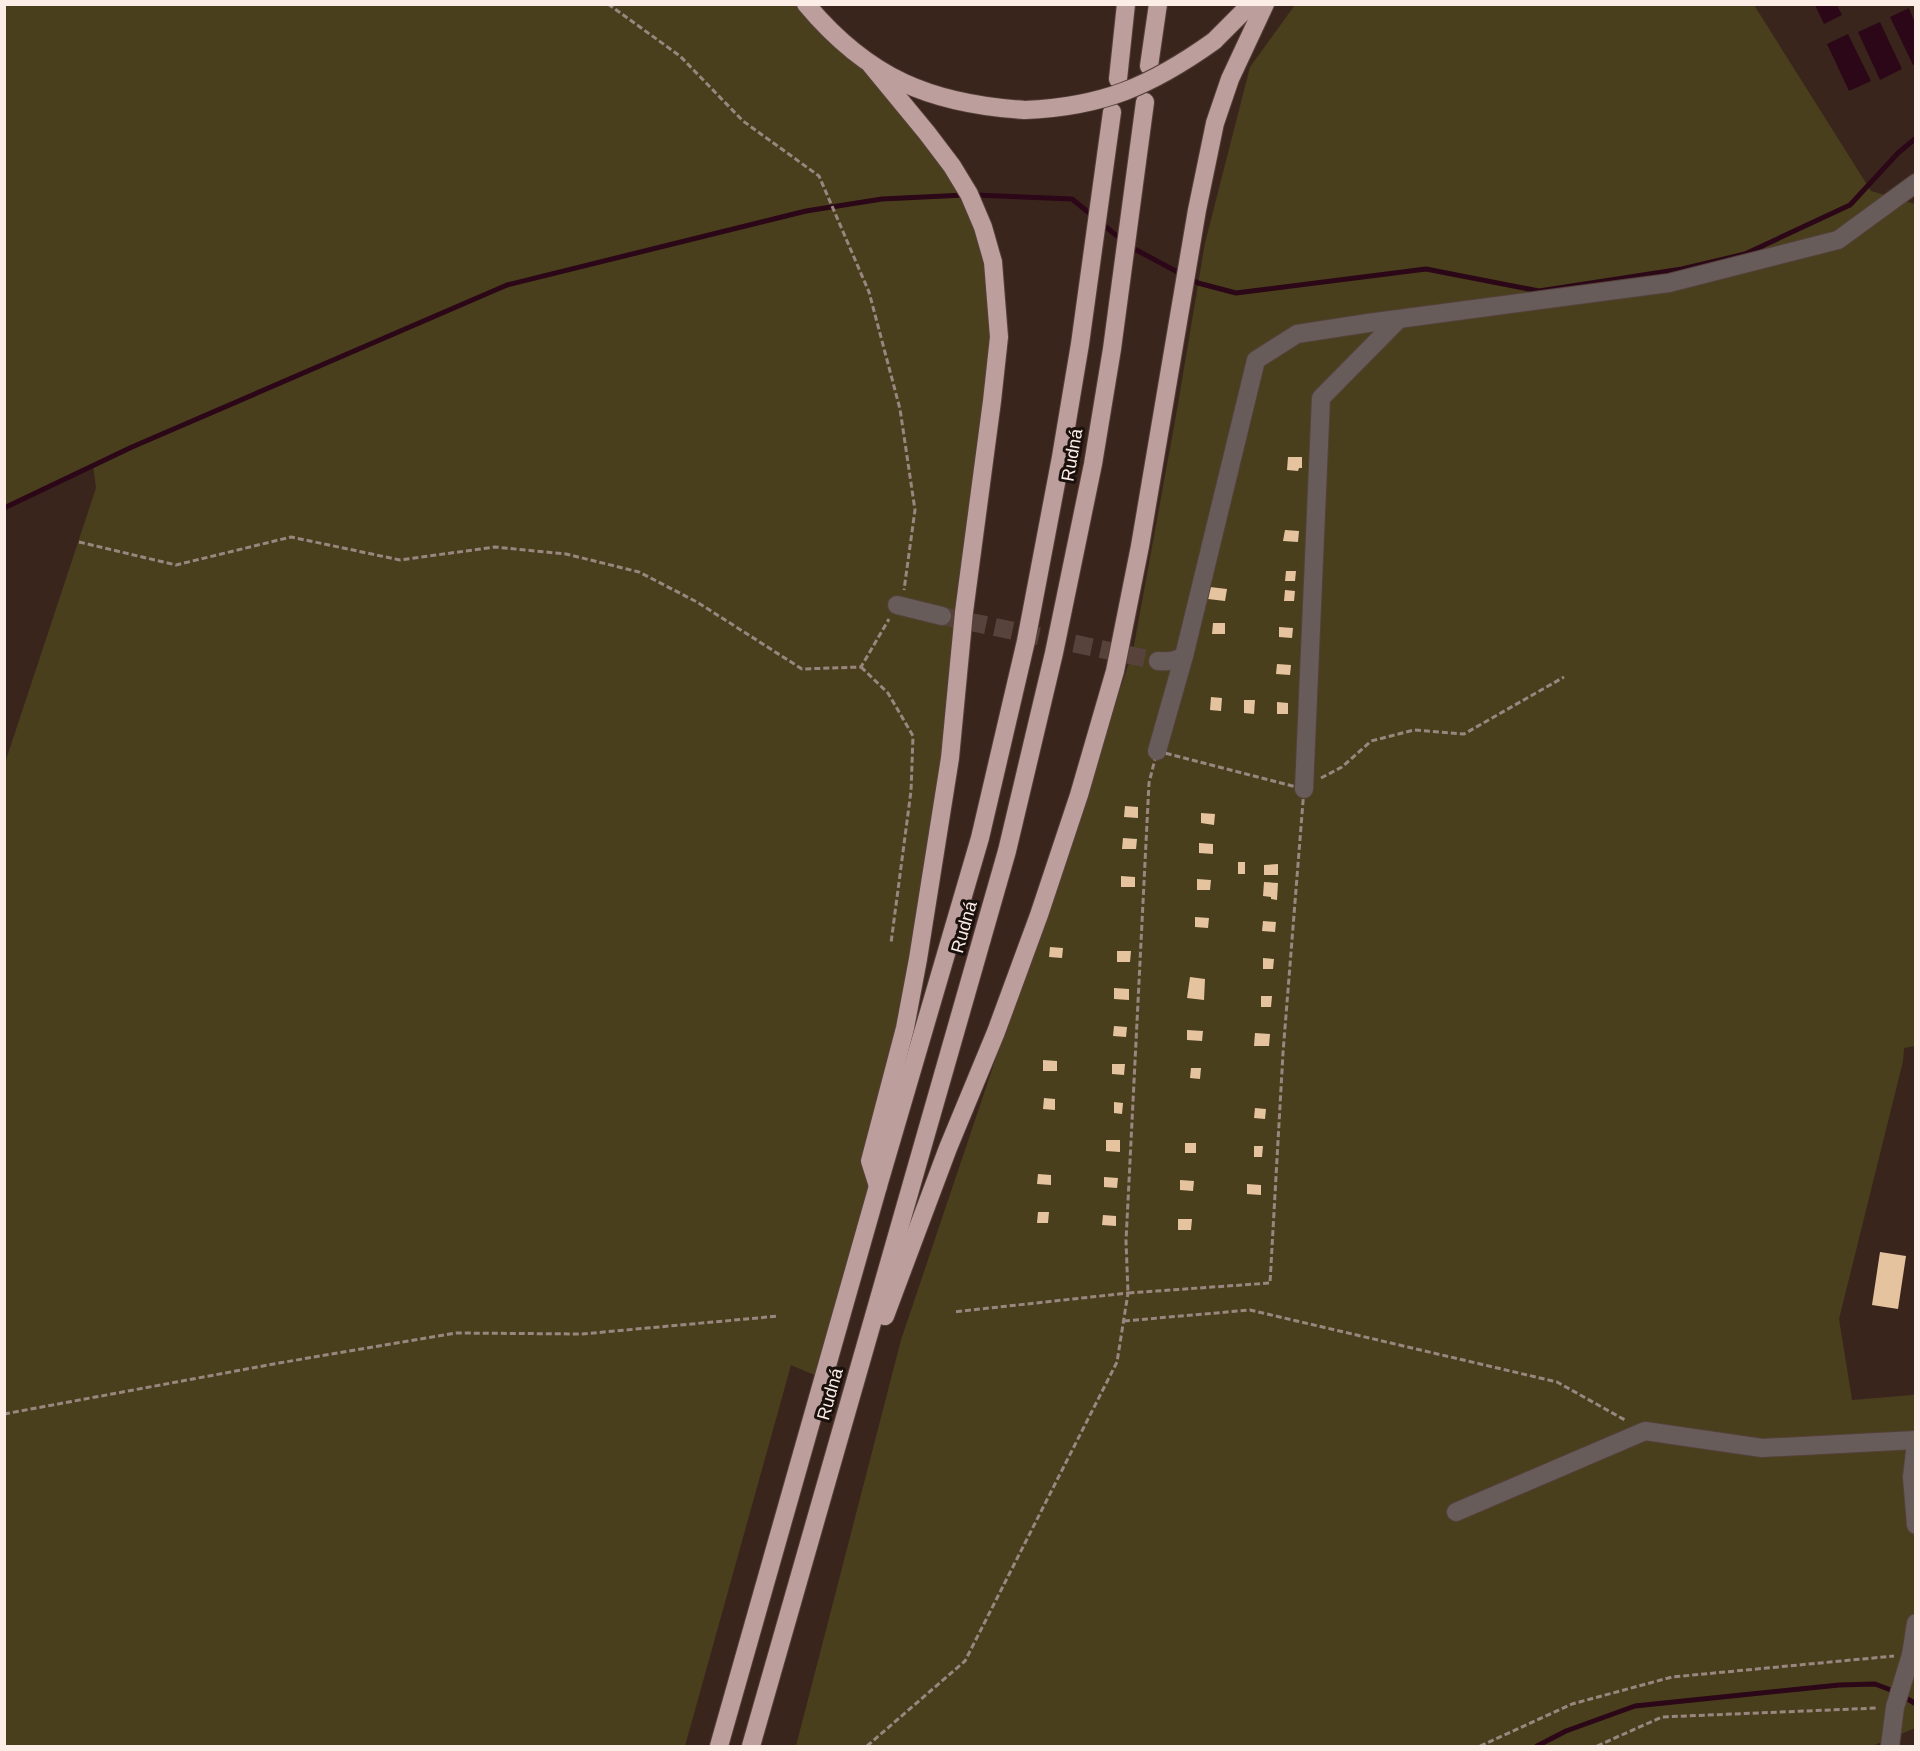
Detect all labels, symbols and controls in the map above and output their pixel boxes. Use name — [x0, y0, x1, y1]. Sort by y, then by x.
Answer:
street label: Rudná — [1058, 426, 1087, 483]
street label: Rudná — [947, 898, 981, 955]
street label: Rudná — [813, 1365, 847, 1422]

